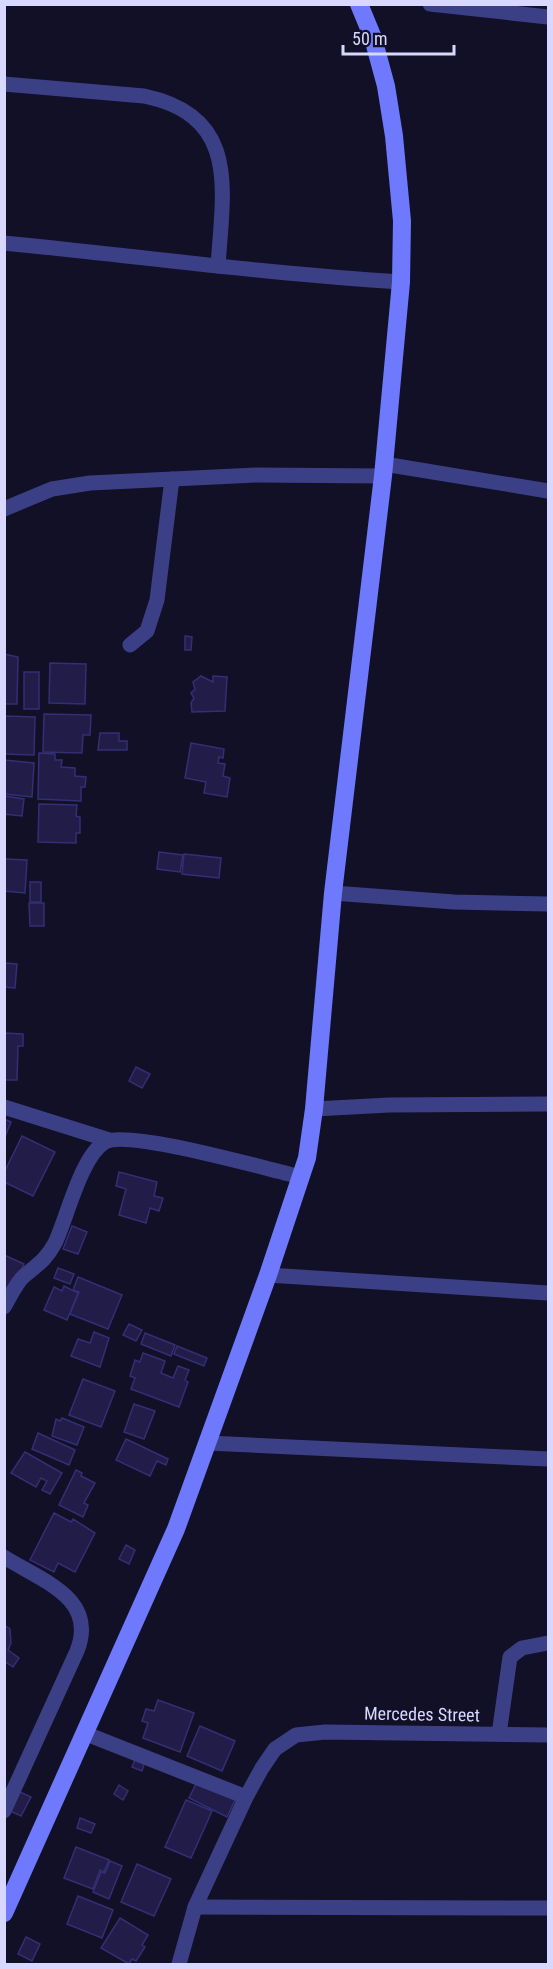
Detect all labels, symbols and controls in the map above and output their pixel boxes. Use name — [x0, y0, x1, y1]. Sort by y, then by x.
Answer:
scale bar — [343, 18, 454, 56]
text: 50 m — [352, 28, 387, 49]
street label: Mercedes Street — [364, 1702, 480, 1726]

